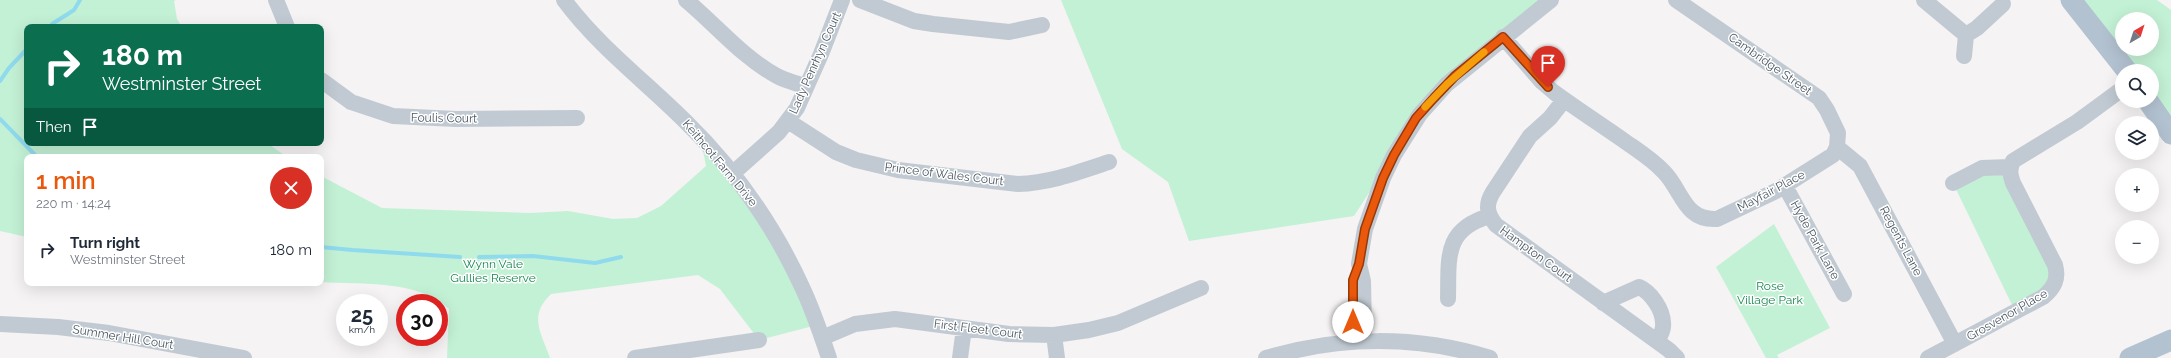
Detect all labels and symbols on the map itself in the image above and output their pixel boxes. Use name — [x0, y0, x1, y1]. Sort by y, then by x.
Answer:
street label: Lady Penrhyn Court — [786, 10, 844, 116]
north arrow — [2115, 12, 2159, 56]
street label: Cambridge Street — [1726, 30, 1814, 98]
pin — [1531, 46, 1565, 87]
street label: Foulis Court — [411, 110, 477, 126]
street label: Keithcot Farm Drive — [680, 117, 760, 209]
street label: Prince of Wales Court — [884, 160, 1004, 188]
street label: Mayfair Place — [1735, 167, 1807, 215]
street label: Hyde Park Lane — [1788, 198, 1842, 282]
street label: Regents Lane — [1877, 204, 1925, 278]
street label: Hampton Court — [1497, 223, 1575, 285]
park label: Wynn Vale Gullies Reserve — [450, 257, 536, 285]
park label: Rose Village Park — [1737, 279, 1804, 307]
street label: Grosvenor Place — [1964, 286, 2050, 344]
speed limit sign: 30 — [396, 294, 448, 346]
position arrow — [1332, 301, 1374, 343]
street label: First Fleet Court — [933, 317, 1023, 341]
street label: Summer Hill Court — [72, 322, 174, 352]

